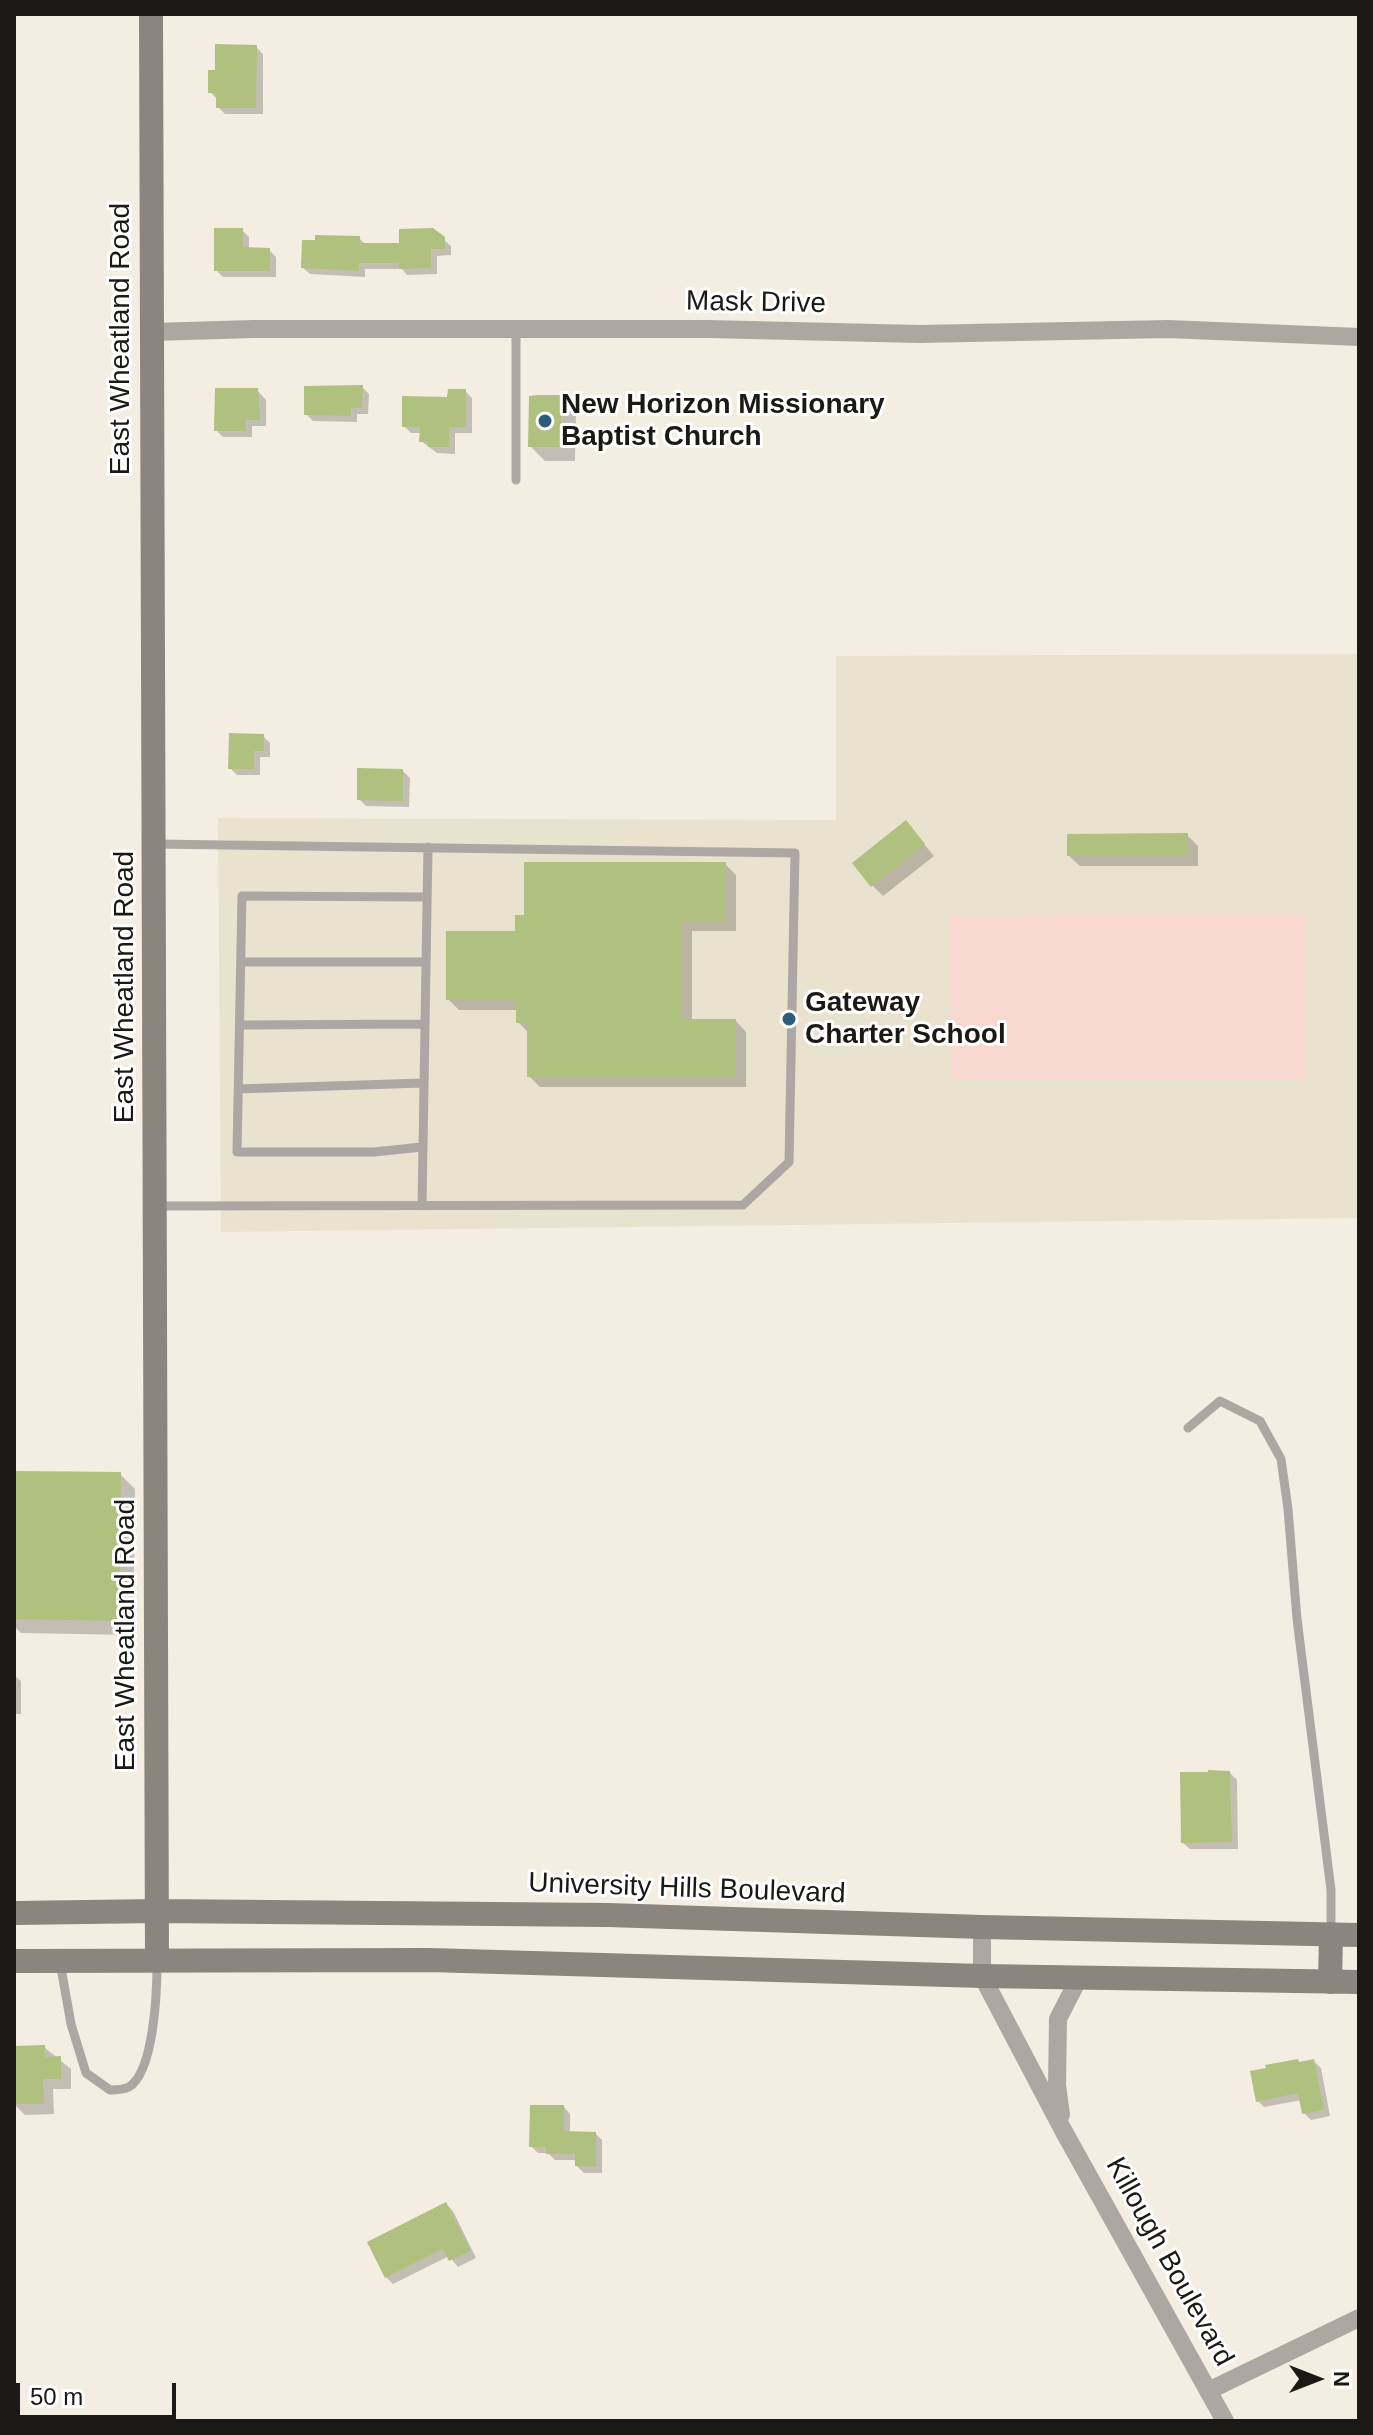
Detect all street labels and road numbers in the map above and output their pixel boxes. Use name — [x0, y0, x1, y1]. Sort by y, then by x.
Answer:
street label: East Wheatland Road — [104, 203, 138, 475]
street label: Mask Drive — [686, 285, 826, 321]
street label: East Wheatland Road — [108, 851, 142, 1123]
street label: East Wheatland Road — [109, 1499, 143, 1771]
street label: University Hills Boulevard — [528, 1867, 846, 1911]
street label: Killough Boulevard — [1098, 2152, 1240, 2372]

